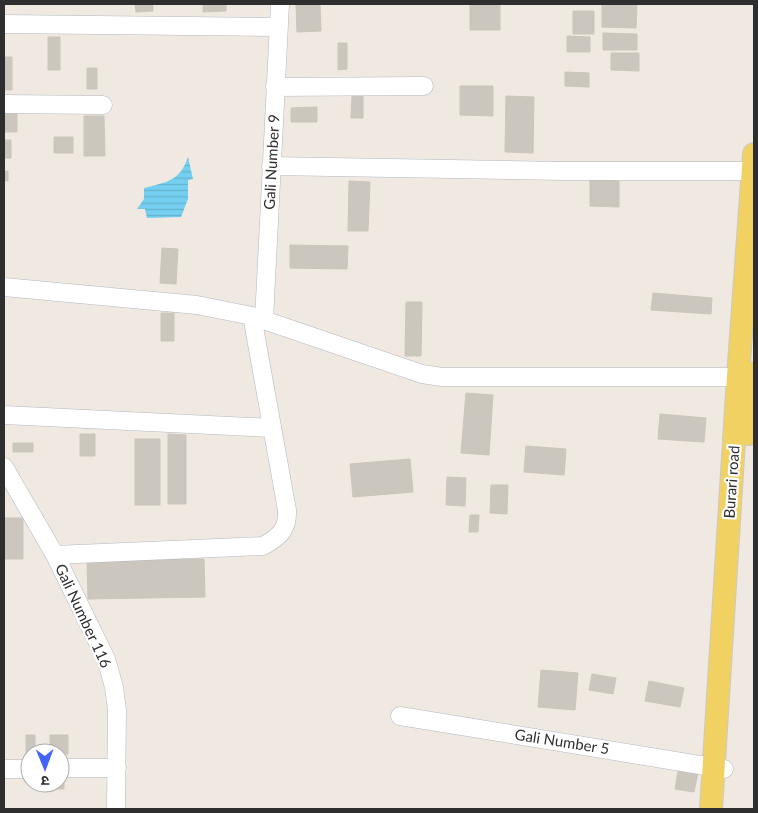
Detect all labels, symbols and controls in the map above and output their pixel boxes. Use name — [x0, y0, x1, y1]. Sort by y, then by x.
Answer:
street label: Gali Number 9 — [260, 114, 282, 210]
street label: Burari road — [719, 445, 743, 519]
street label: Gali Number 116 — [52, 561, 116, 671]
street label: Gali Number 5 — [514, 725, 611, 757]
north arrow — [20, 743, 70, 793]
text: उ — [40, 773, 49, 790]

